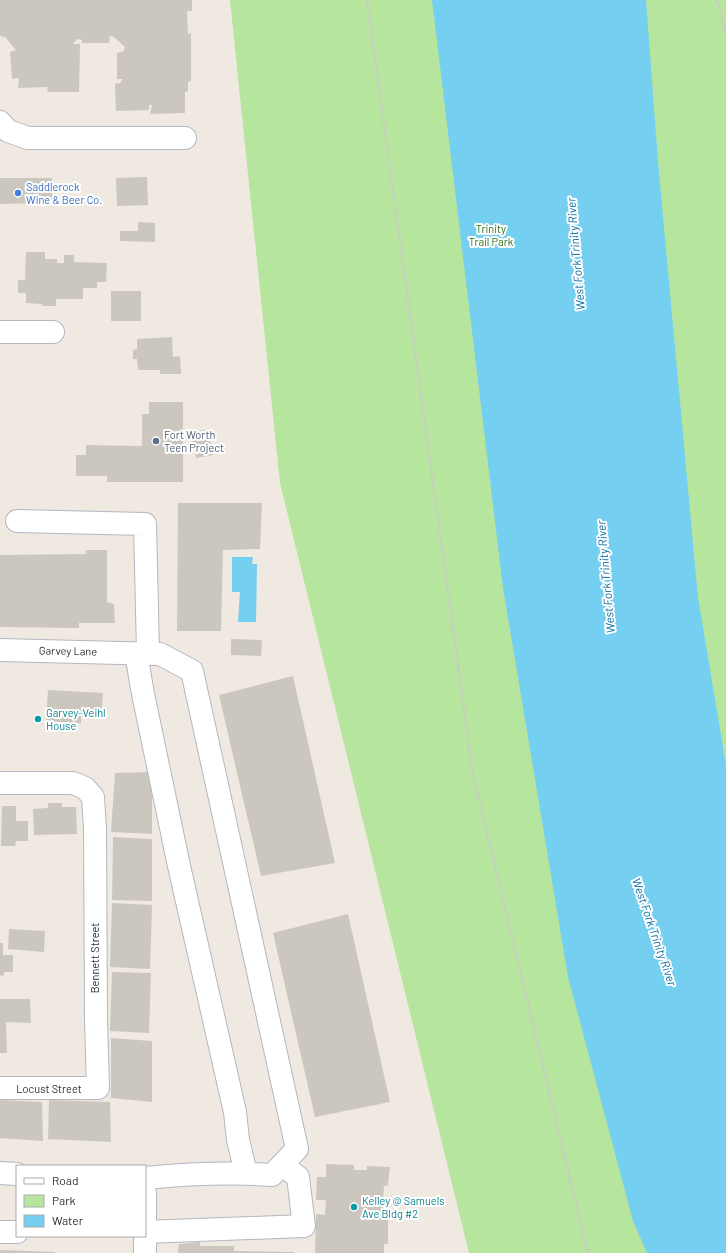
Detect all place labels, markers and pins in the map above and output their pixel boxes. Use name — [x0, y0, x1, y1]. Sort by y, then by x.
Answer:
place label: Saddlerock Wine & Beer Co. — [26, 180, 102, 206]
marker: Saddlerock Wine & Beer Co. — [13, 188, 23, 198]
place label: Fort Worth Teen Project — [164, 428, 224, 454]
marker: Fort Worth Teen Project — [151, 436, 161, 446]
place label: Garvey-Veihl House — [46, 706, 106, 732]
marker: Garvey-Veihl House — [33, 714, 43, 724]
place label: Kelley @ Samuels Ave Bldg #2 — [362, 1194, 444, 1220]
marker: Kelley @ Samuels Ave Bldg #2 — [349, 1202, 359, 1212]

